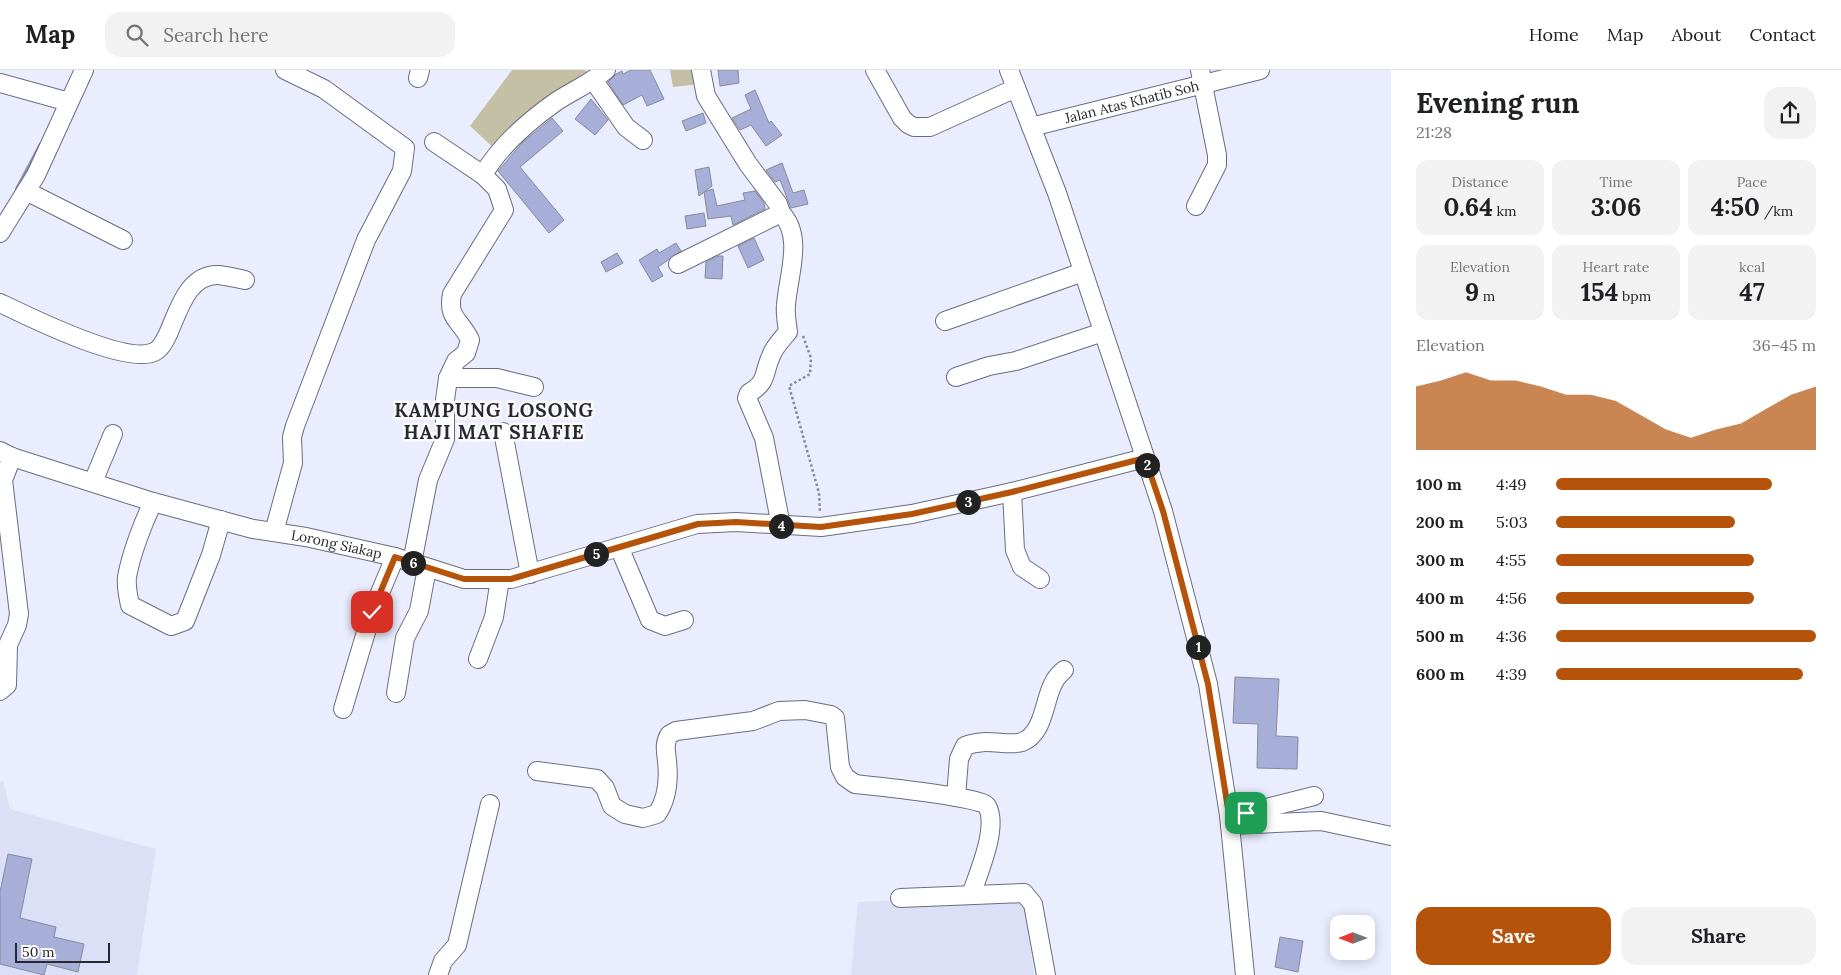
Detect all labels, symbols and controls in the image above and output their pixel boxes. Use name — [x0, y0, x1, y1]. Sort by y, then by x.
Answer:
search box — [105, 12, 455, 57]
text: Map — [25, 19, 75, 50]
icon: search — [123, 21, 151, 49]
text: Search here — [163, 23, 269, 47]
text: Home — [1529, 23, 1579, 46]
text: Map — [1607, 23, 1643, 46]
text: About — [1671, 23, 1721, 46]
text: Contact — [1749, 23, 1816, 46]
street label: Jalan Atas Khatib Soh — [1062, 77, 1201, 128]
text: Evening run — [1416, 85, 1579, 121]
button: share — [1764, 87, 1816, 139]
text: 21:28 — [1416, 122, 1452, 142]
text: Distance — [1452, 173, 1508, 191]
text: Time — [1600, 173, 1633, 191]
text: Pace — [1737, 173, 1767, 191]
text: 0.64 — [1443, 191, 1493, 223]
text: 3:06 — [1591, 191, 1641, 223]
text: 4:50 — [1711, 191, 1760, 223]
text: km — [1493, 202, 1517, 220]
text: /km — [1760, 202, 1793, 220]
text: Elevation — [1450, 258, 1510, 276]
text: Heart rate — [1583, 258, 1649, 276]
text: kcal — [1739, 258, 1765, 276]
text: 9 — [1465, 276, 1479, 308]
text: 154 — [1581, 276, 1618, 308]
text: 47 — [1739, 276, 1765, 308]
text: m — [1479, 287, 1495, 305]
text: bpm — [1618, 287, 1651, 305]
text: Elevation — [1416, 335, 1485, 355]
text: 36–45 m — [1752, 335, 1816, 355]
district label: KAMPUNG LOSONG HAJI MAT SHAFIE — [394, 398, 594, 444]
pin: 2 — [1134, 452, 1160, 478]
text: 2 — [1144, 456, 1151, 474]
text: 100 m — [1416, 474, 1462, 494]
text: 4:49 — [1496, 474, 1527, 494]
pin: 3 — [956, 490, 980, 514]
text: 3 — [965, 493, 972, 511]
text: 200 m — [1416, 512, 1464, 532]
text: 5:03 — [1496, 512, 1528, 532]
pin: 4 — [768, 514, 794, 538]
text: 4 — [778, 517, 785, 535]
street label: Lorong Siakap — [290, 526, 384, 563]
pin: 5 — [584, 542, 608, 566]
text: 5 — [593, 545, 600, 563]
pin: 6 — [400, 550, 426, 576]
text: 300 m — [1416, 550, 1464, 570]
text: 4:55 — [1496, 550, 1526, 570]
text: 6 — [409, 554, 418, 572]
text: 400 m — [1416, 588, 1464, 608]
text: 4:56 — [1496, 588, 1527, 608]
pin — [351, 591, 393, 633]
icon: check — [358, 598, 386, 626]
text: 500 m — [1416, 626, 1464, 646]
text: 4:36 — [1496, 626, 1527, 646]
pin: 1 — [1186, 634, 1210, 660]
text: 1 — [1196, 638, 1201, 656]
text: 600 m — [1416, 664, 1464, 684]
text: 4:39 — [1496, 664, 1527, 684]
pin — [1225, 792, 1267, 834]
icon: arrive — [1232, 799, 1260, 827]
button: Save — [1416, 907, 1611, 965]
button: Share — [1621, 907, 1816, 965]
north arrow — [1330, 915, 1375, 960]
map controls — [1330, 915, 1375, 960]
scale bar — [15, 940, 110, 963]
text: 50 m — [22, 943, 55, 961]

